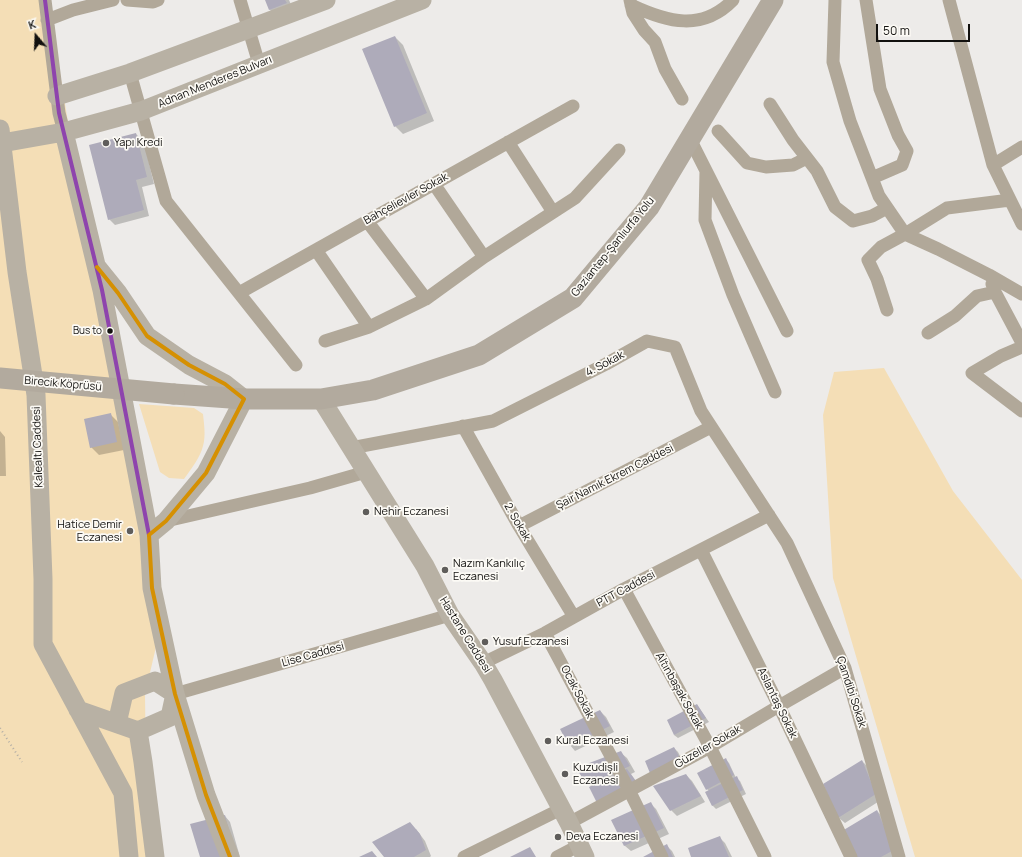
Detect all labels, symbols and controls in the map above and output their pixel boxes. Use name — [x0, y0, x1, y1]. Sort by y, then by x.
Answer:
north arrow — [16, 16, 56, 56]
text: K — [26, 16, 38, 32]
scale bar — [878, 16, 972, 42]
text: 50 m — [883, 22, 910, 39]
street label: Adnan Menderes Bulvarı — [156, 53, 274, 111]
place label: Yapı Kredi — [114, 136, 163, 150]
marker: Yapı Kredi — [101, 138, 111, 148]
street label: Bahçelievler Sokak — [362, 170, 450, 228]
street label: Gaziantep-Şanlıurfa Yolu — [569, 194, 657, 300]
place label: Bus to — [73, 325, 102, 337]
marker: Bus to — [105, 326, 115, 336]
street label: 4. Sokak — [584, 348, 626, 380]
street label: Birecik Köprüsü — [24, 374, 102, 394]
street label: Kalealtı Caddesi — [30, 406, 46, 488]
street label: Şair Namık Ekrem Caddesi — [554, 442, 676, 512]
street label: 2. Sokak — [501, 501, 533, 543]
place label: Nehir Eczanesi — [374, 505, 448, 519]
marker: Nehir Eczanesi — [361, 507, 371, 517]
place label: Hatice Demir Eczanesi — [57, 518, 122, 544]
marker: Hatice Demir Eczanesi — [125, 526, 135, 536]
place label: Nazım Kankılıç Eczanesi — [453, 557, 525, 583]
marker: Nazım Kankılıç Eczanesi — [440, 565, 450, 575]
street label: PTT Caddesi — [594, 568, 658, 610]
street label: Hastane Caddesi — [436, 595, 494, 675]
place label: Yusuf Eczanesi — [493, 635, 569, 649]
marker: Yusuf Eczanesi — [480, 637, 490, 647]
street label: Lise Caddesi — [280, 640, 346, 670]
street label: Altınbaşak Sokak — [652, 650, 706, 732]
street label: Çamdibi Sokak — [833, 655, 869, 729]
street label: Ocak Sokak — [558, 663, 596, 721]
street label: Aslantaş Sokak — [754, 666, 800, 740]
street label: Güzeller Sokak — [673, 723, 743, 771]
place label: Kural Eczanesi — [556, 734, 629, 748]
marker: Kural Eczanesi — [543, 736, 553, 746]
place label: Kuzudişli Eczanesi — [573, 761, 618, 787]
marker: Kuzudişli Eczanesi — [560, 769, 570, 779]
place label: Deva Eczanesi — [566, 830, 638, 844]
marker: Deva Eczanesi — [553, 832, 563, 842]

